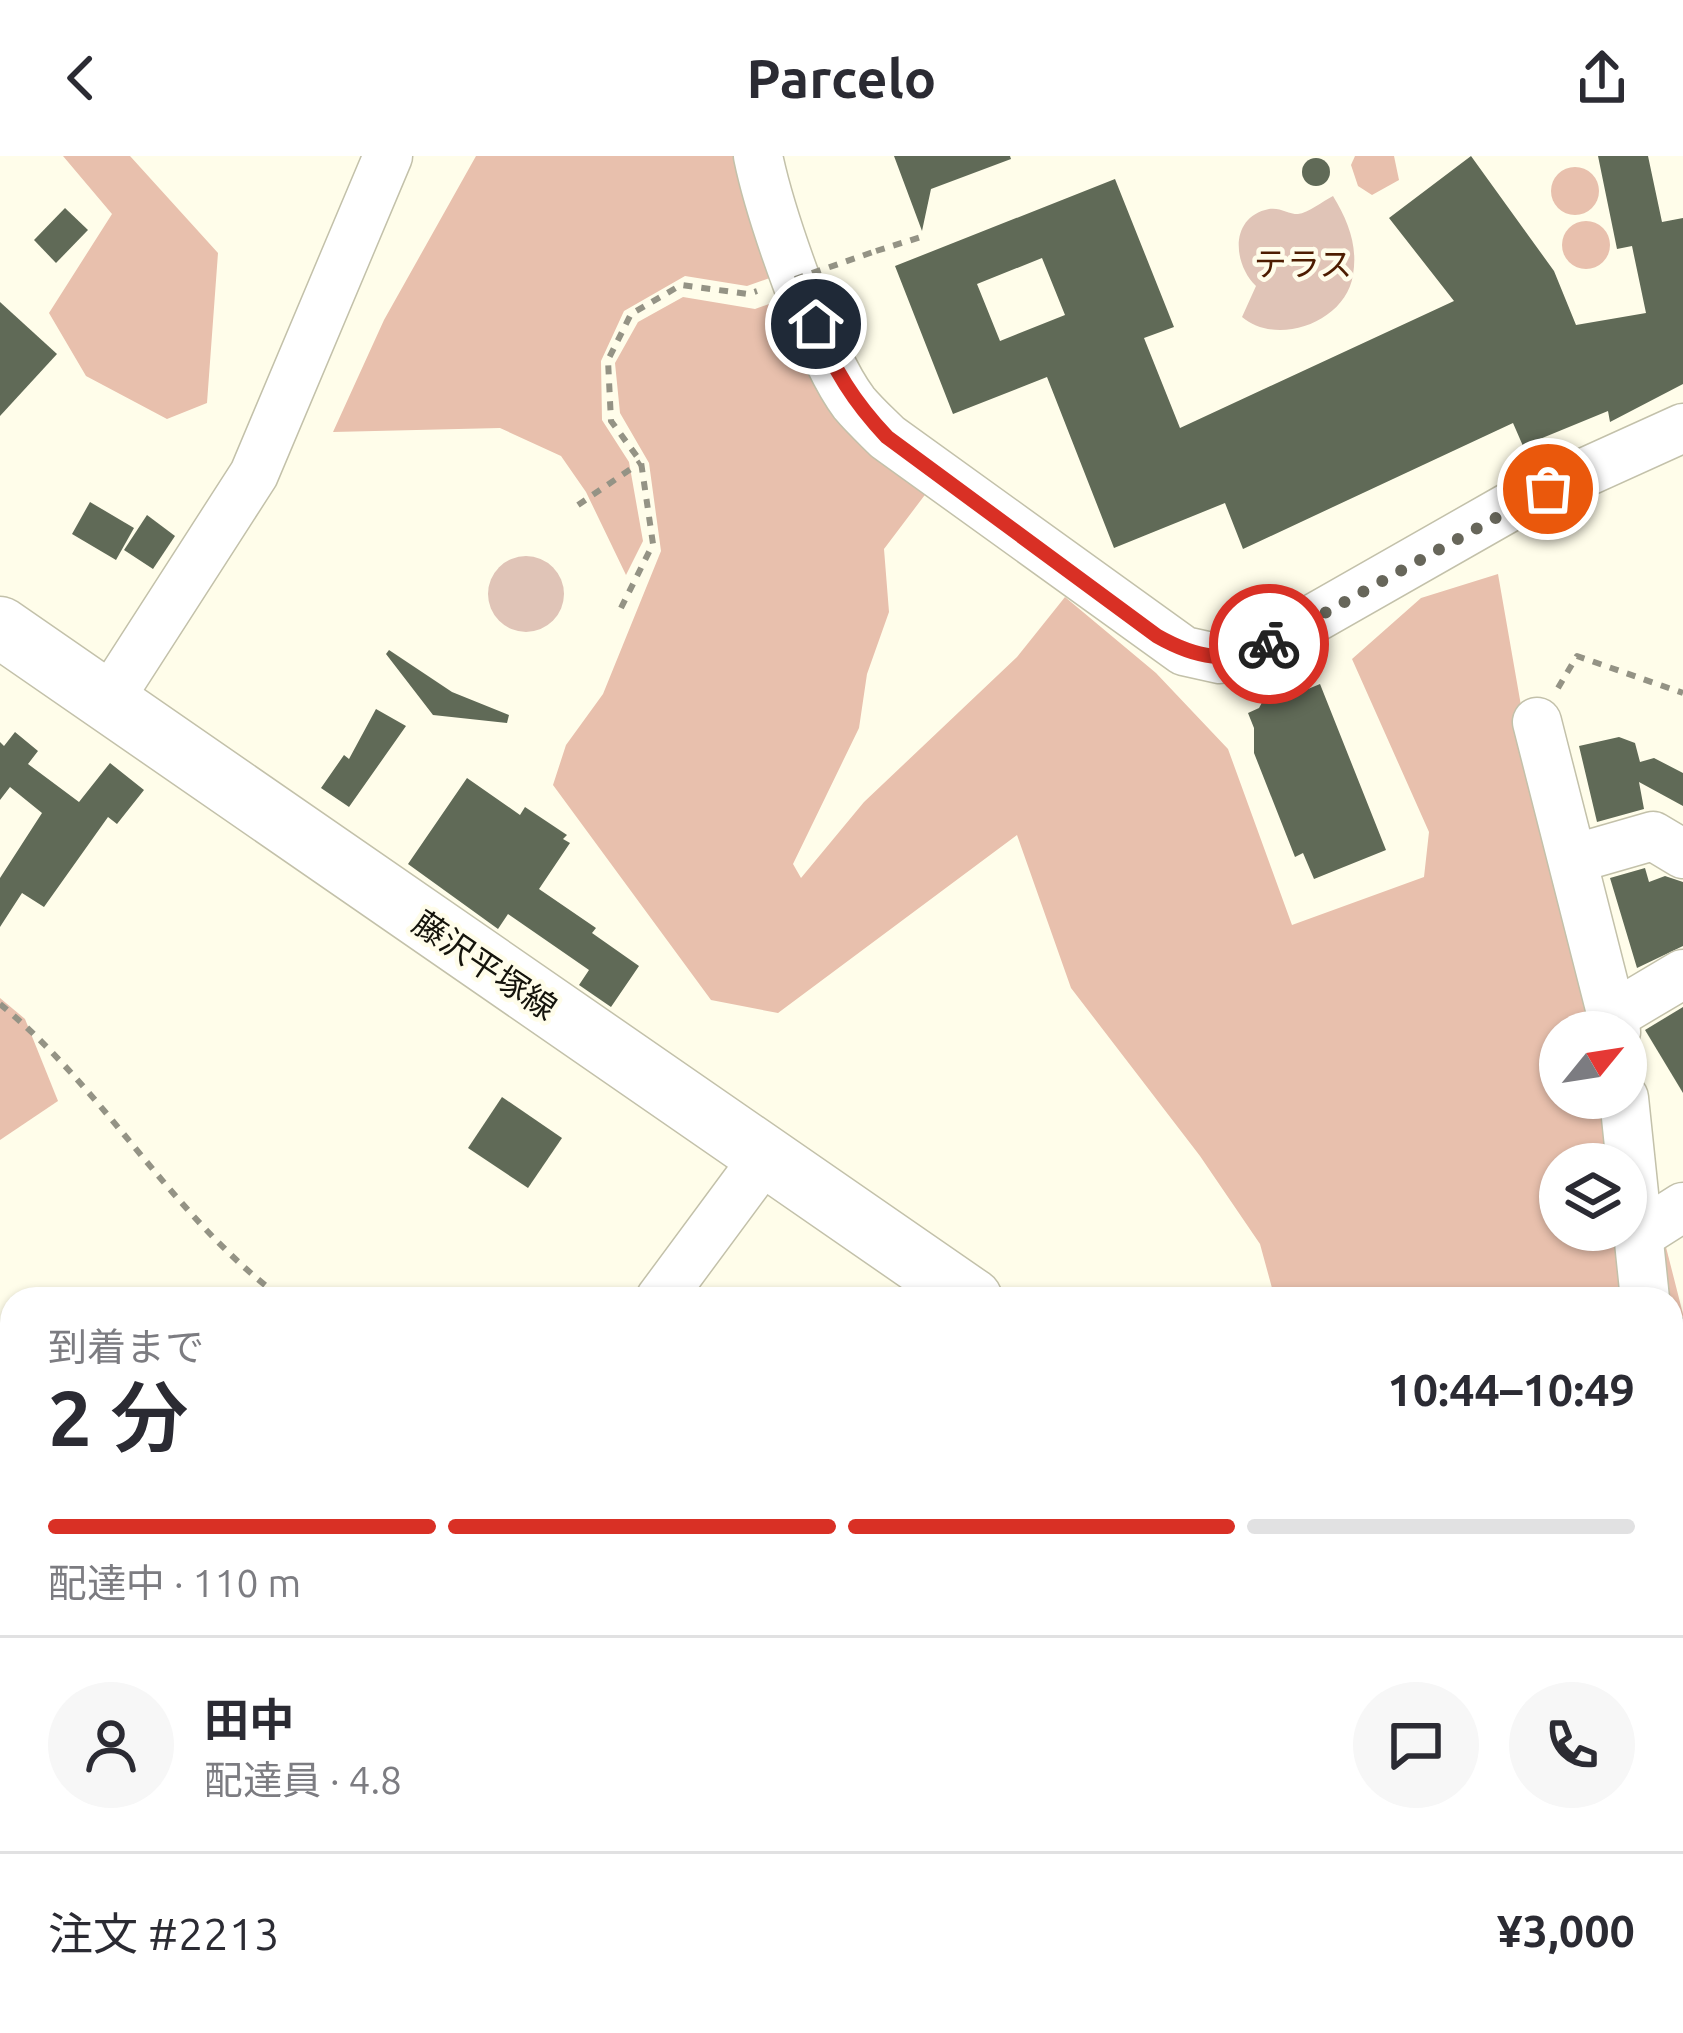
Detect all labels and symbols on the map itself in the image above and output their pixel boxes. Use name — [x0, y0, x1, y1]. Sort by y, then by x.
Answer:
park label: テラス — [1254, 245, 1352, 282]
pin — [765, 273, 867, 375]
pin — [1497, 438, 1599, 540]
courier — [1209, 584, 1329, 704]
street label: 藤沢平塚線 — [407, 903, 564, 1026]
north arrow — [1539, 1011, 1647, 1119]

